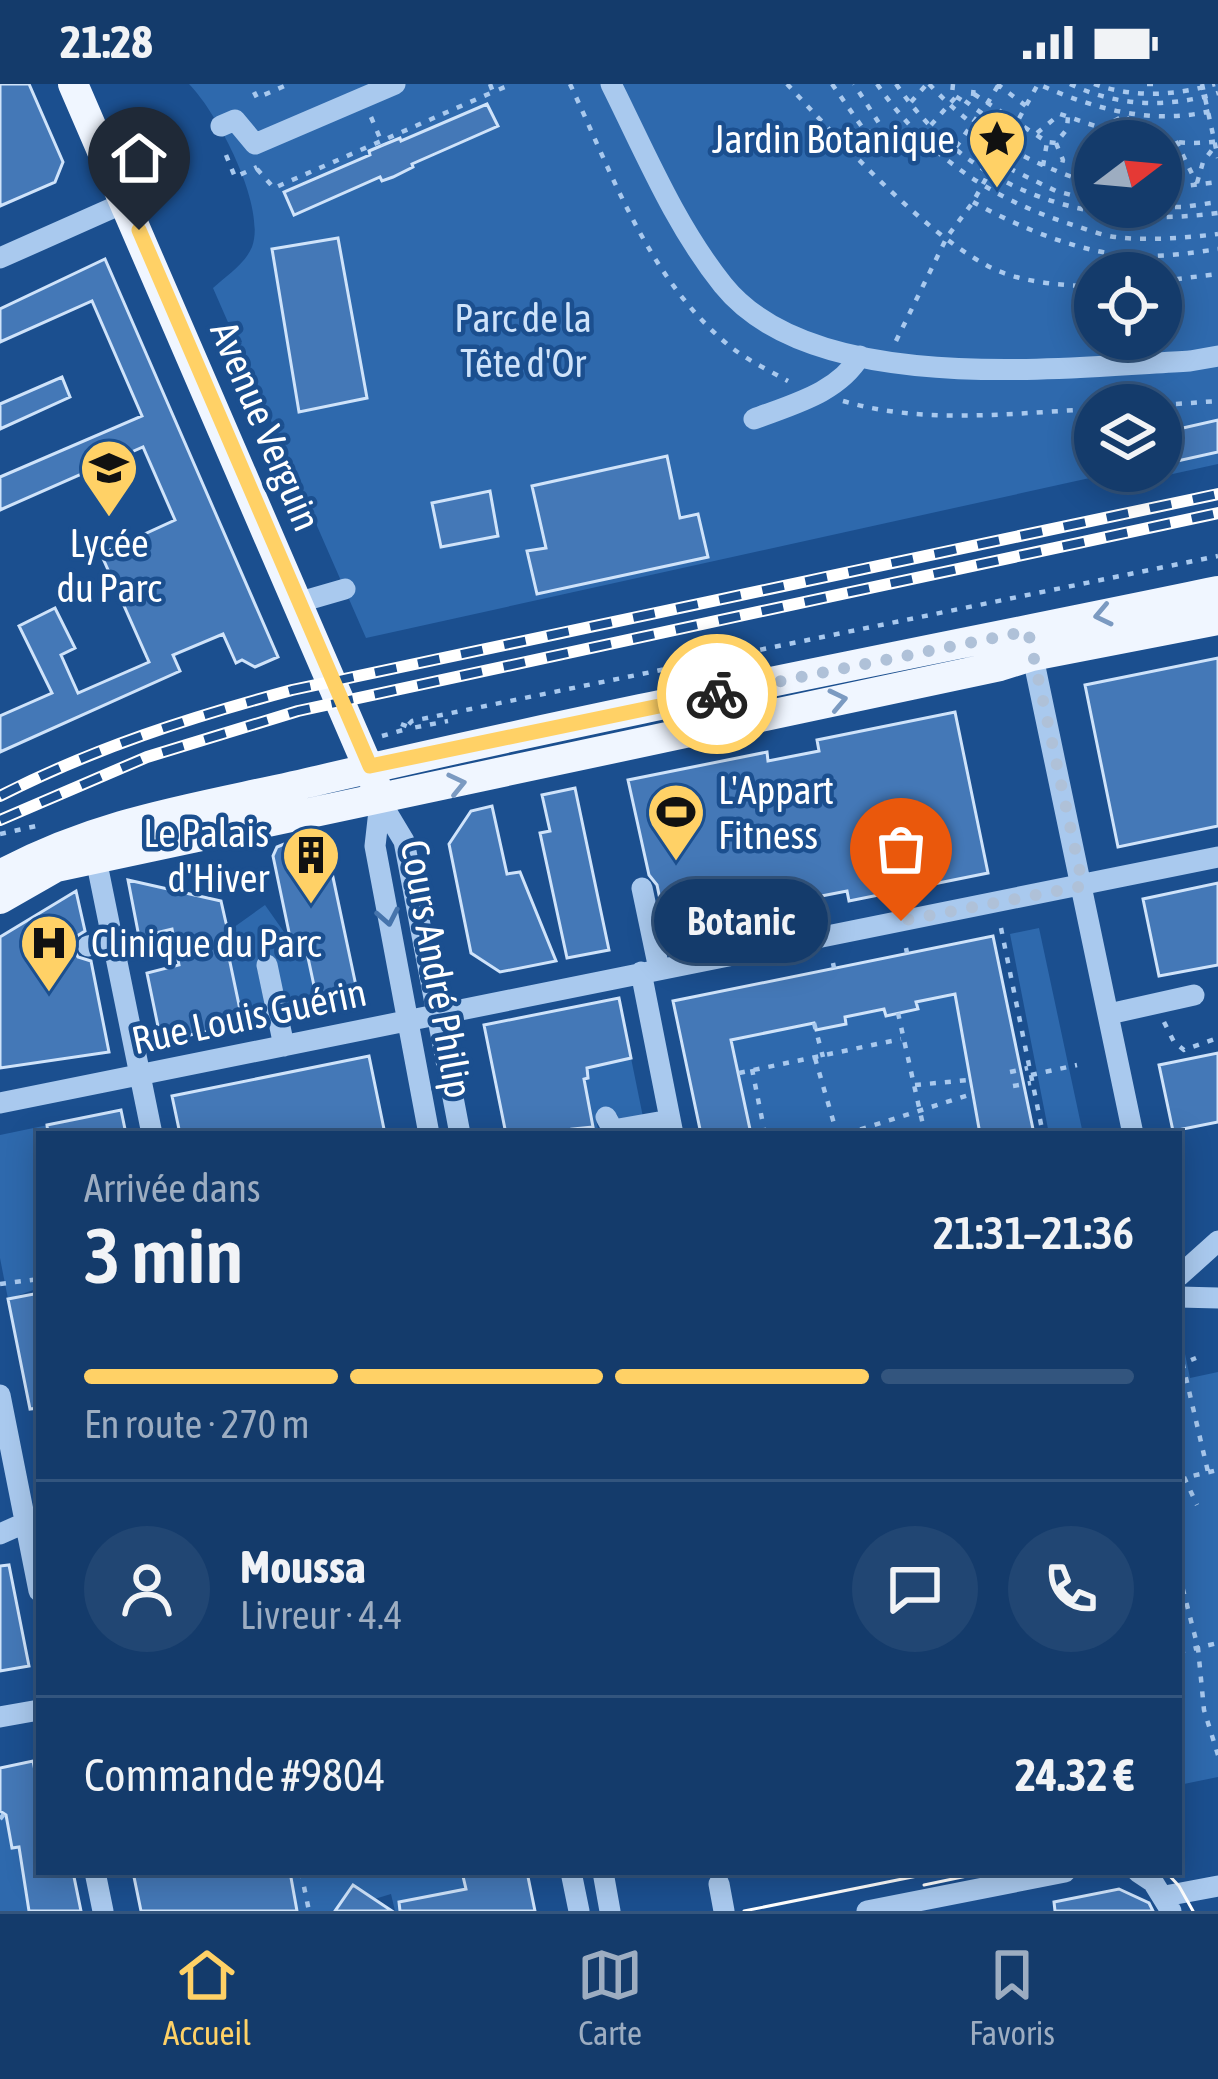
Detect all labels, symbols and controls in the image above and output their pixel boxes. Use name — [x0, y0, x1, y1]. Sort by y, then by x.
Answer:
text: 21:28 — [60, 16, 153, 68]
pin — [88, 107, 190, 230]
place icon: Jardin Botanique — [966, 108, 1028, 190]
place label: Jardin Botanique — [712, 117, 955, 161]
north arrow — [1074, 120, 1182, 228]
map controls — [1074, 120, 1182, 492]
icon: home — [106, 125, 172, 191]
button: locate — [1074, 252, 1182, 360]
park label: Parc de la Tête d'Or — [454, 296, 592, 385]
street label: Avenue Verguin — [202, 315, 330, 537]
button: layers — [1074, 384, 1182, 492]
school or university icon: Lycée du Parc — [78, 437, 140, 519]
place label: Lycée du Parc — [56, 521, 162, 610]
one-way arrow — [1094, 601, 1114, 627]
courier — [657, 634, 777, 754]
icon: bike — [684, 661, 750, 727]
one-way arrow — [828, 688, 848, 714]
place label: L'Appart Fitness — [718, 768, 834, 857]
one-way arrow — [447, 773, 467, 798]
sports icon: L'Appart Fitness — [645, 781, 707, 863]
pin — [850, 798, 952, 921]
place label: Le Palais d'Hiver — [143, 811, 269, 900]
icon: bag — [868, 816, 934, 882]
building icon: Le Palais d'Hiver — [280, 824, 342, 906]
street label: Cours André Philip — [393, 837, 481, 1101]
callout: Botanic — [655, 879, 829, 963]
text: Botanic — [687, 899, 795, 943]
one-way arrow — [374, 906, 400, 926]
hospital icon: Clinique du Parc — [18, 912, 80, 994]
place label: Clinique du Parc — [91, 921, 322, 965]
street label: Rue Louis Guérin — [128, 970, 370, 1062]
text: Arrivée dans — [84, 1166, 261, 1210]
text: 21:31–21:36 — [933, 1207, 1134, 1259]
text: 3 min — [84, 1210, 243, 1300]
text: En route · 270 m — [84, 1402, 310, 1446]
button: person — [84, 1526, 210, 1652]
button: chat — [852, 1526, 978, 1652]
button: phone — [1008, 1526, 1134, 1652]
text: Moussa — [240, 1541, 366, 1593]
text: Livreur · 4.4 — [240, 1593, 402, 1637]
text: Commande #9804 — [84, 1749, 385, 1801]
text: 24.32 € — [1015, 1749, 1134, 1801]
tab: Accueil — [163, 1942, 251, 2052]
tab: Carte — [577, 1942, 643, 2052]
tab: Favoris — [969, 1942, 1055, 2052]

